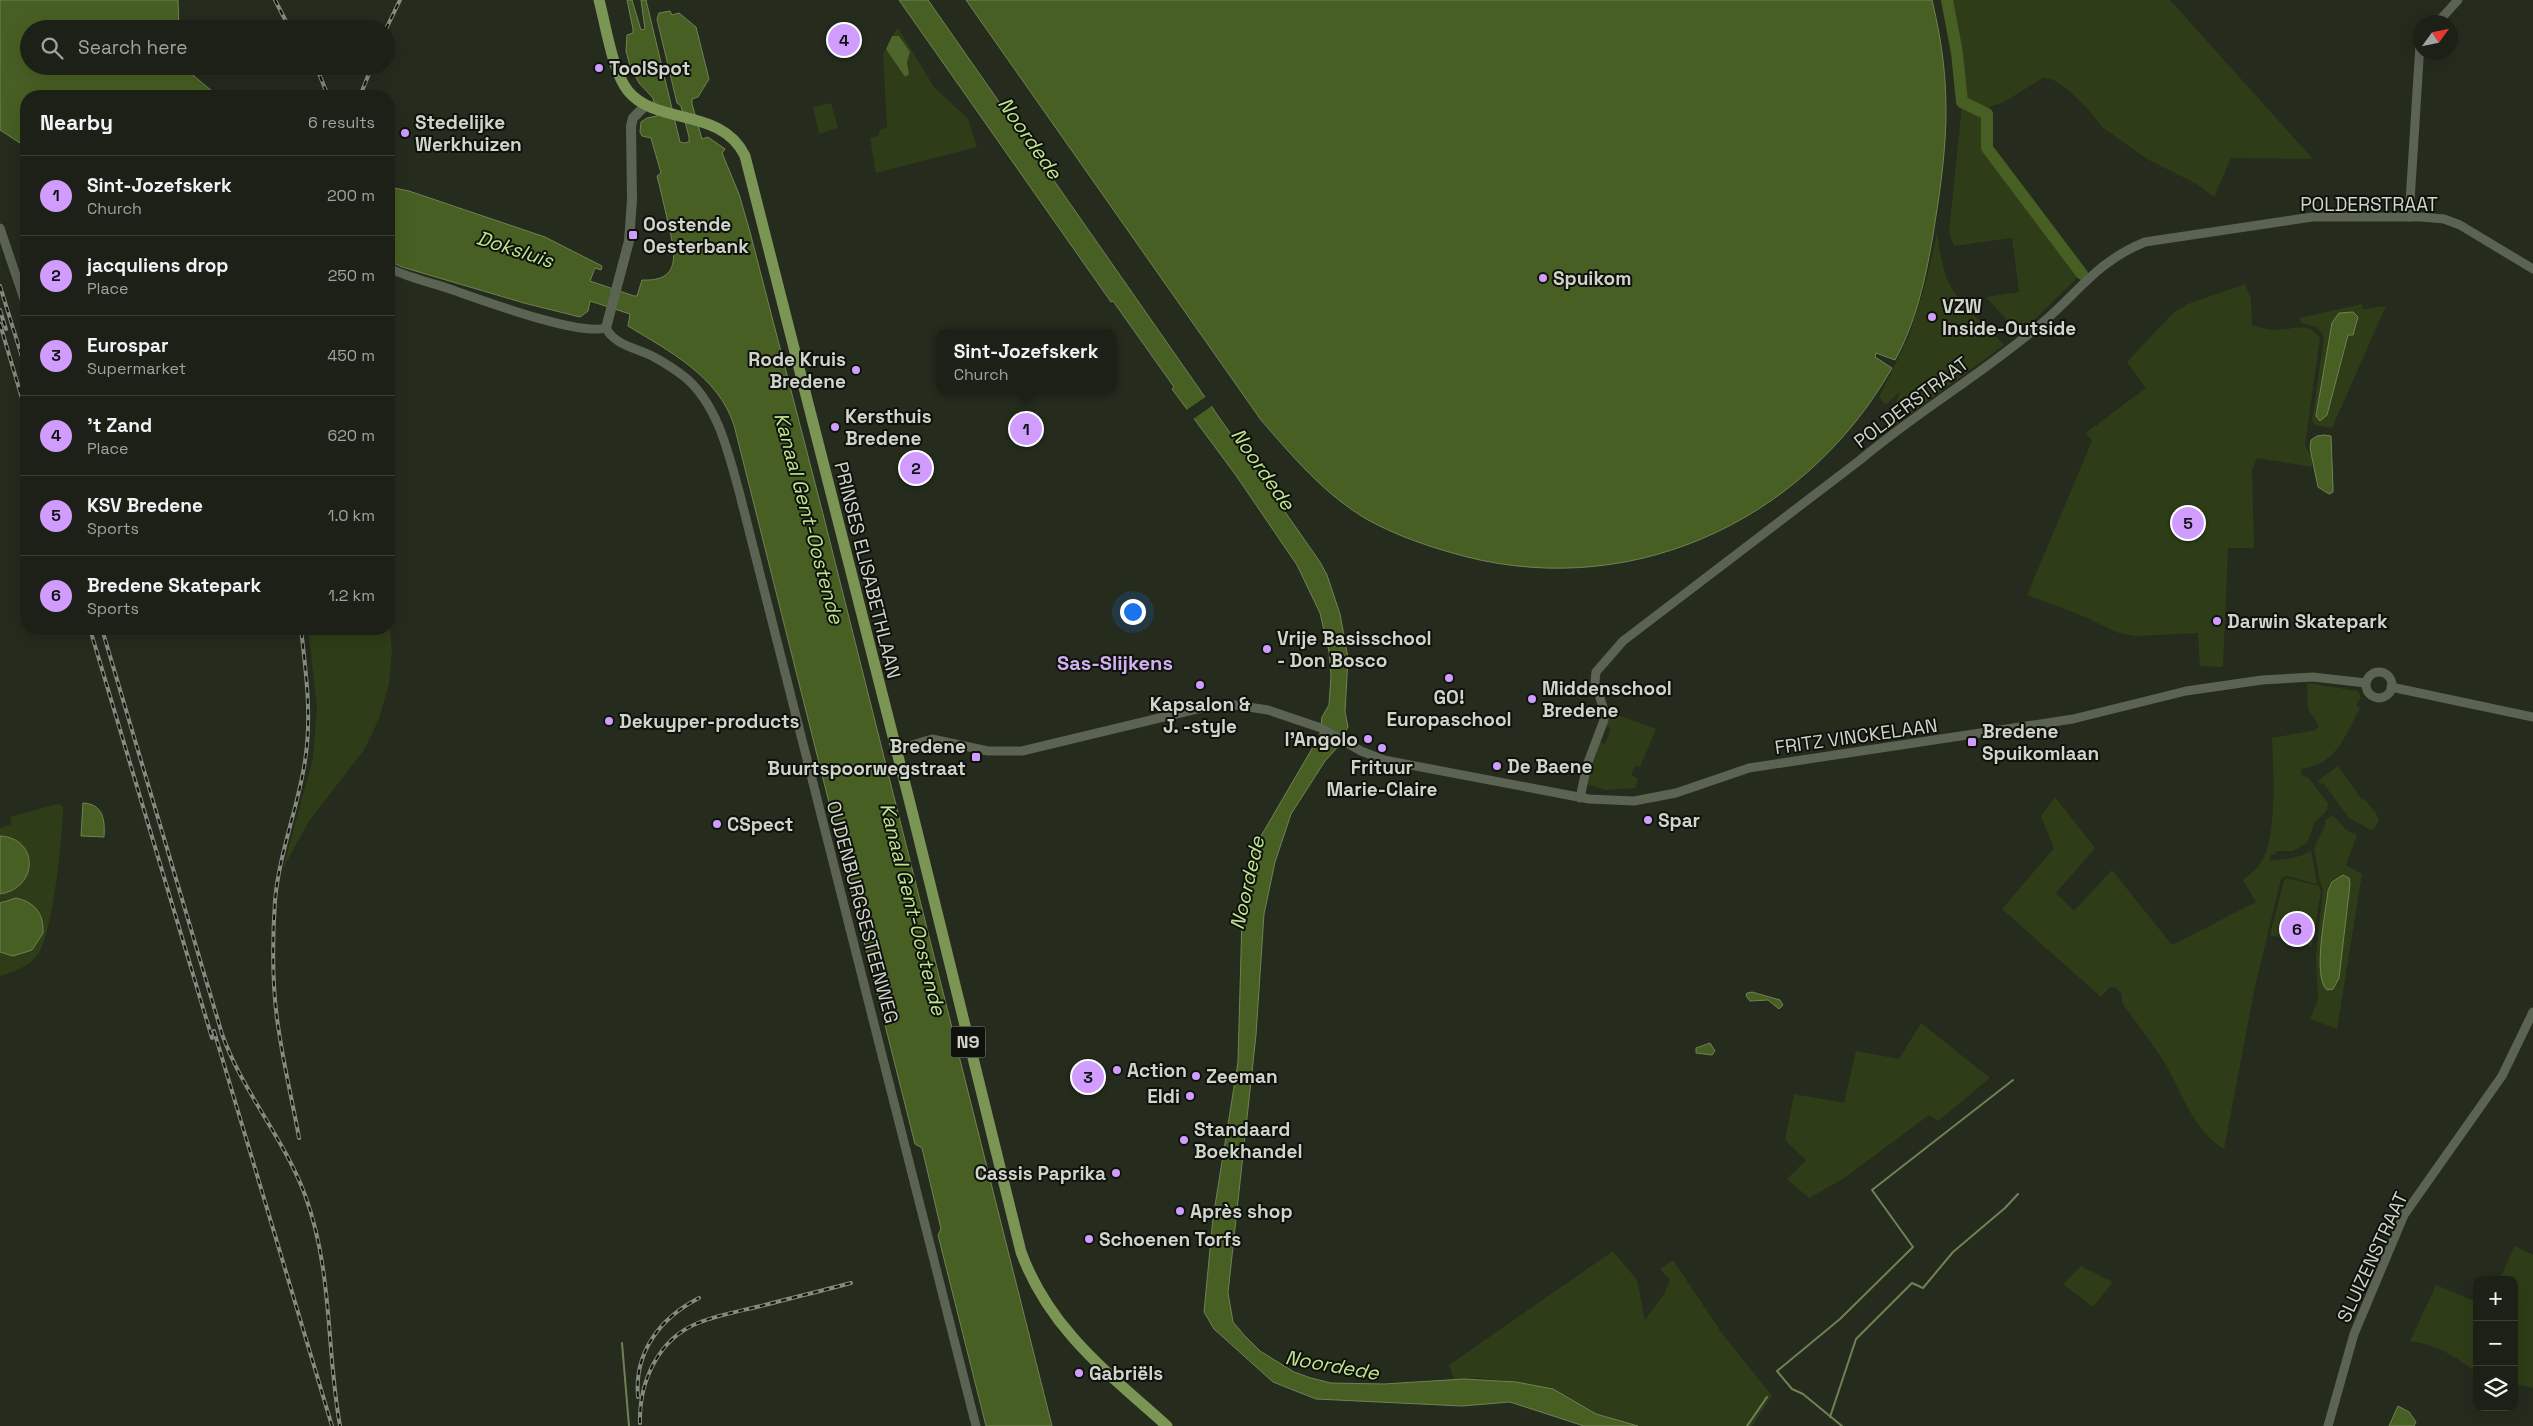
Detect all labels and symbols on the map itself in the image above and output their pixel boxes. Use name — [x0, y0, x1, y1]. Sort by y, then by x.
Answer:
north arrow — [2413, 15, 2458, 60]
pin: 4 — [828, 21, 860, 59]
place label: ToolSpot — [609, 56, 690, 81]
marker: ToolSpot — [593, 62, 605, 74]
water label: Noordede — [992, 92, 1068, 185]
place label: Stedelijke Werkhuizen — [415, 110, 522, 157]
marker: Stedelijke Werkhuizen — [399, 127, 411, 139]
street label: POLDERSTRAAT — [2300, 192, 2438, 217]
place label: Oostende Oesterbank — [643, 212, 749, 259]
water label: Doksluis — [473, 224, 558, 274]
marker: Oostende Oesterbank — [627, 229, 639, 241]
place label: Spuikom — [1553, 266, 1631, 291]
marker: Spuikom — [1537, 272, 1549, 284]
place label: VZW Inside-Outside — [1942, 294, 2076, 341]
marker: VZW Inside-Outside — [1926, 311, 1938, 323]
place label: Rode Kruis Bredene — [748, 347, 846, 394]
street label: POLDERSTRAAT — [1849, 351, 1974, 454]
marker: Rode Kruis Bredene — [850, 364, 862, 376]
place label: Kersthuis Bredene — [845, 404, 932, 451]
water label: Kanaal Gent-Oostende — [768, 409, 850, 628]
pin: 1 — [1010, 410, 1042, 448]
marker: Kersthuis Bredene — [829, 421, 841, 433]
water label: Noordede — [1225, 423, 1301, 516]
pin: 2 — [900, 449, 932, 487]
street label: PRINSES ELISABETHLAAN — [828, 459, 907, 681]
pin: 5 — [2172, 504, 2204, 542]
your location — [1120, 599, 1146, 625]
place label: Darwin Skatepark — [2227, 609, 2388, 634]
marker: Darwin Skatepark — [2211, 615, 2223, 627]
place label: Vrije Basisschool - Don Bosco — [1277, 626, 1432, 673]
marker: Vrije Basisschool - Don Bosco — [1261, 643, 1273, 655]
district label: Sas-Slijkens — [1057, 650, 1173, 676]
marker: GO! Europaschool — [1443, 672, 1455, 684]
place label: Middenschool Bredene — [1542, 676, 1672, 723]
marker: Kapsalon & J. -style — [1194, 679, 1206, 691]
place label: GO! Europaschool — [1386, 685, 1512, 732]
place label: Kapsalon & J. -style — [1150, 692, 1250, 739]
marker: Middenschool Bredene — [1526, 693, 1538, 705]
place label: Dekuyper-products — [619, 709, 800, 734]
street label: FRITZ VINCKELAAN — [1773, 713, 1939, 760]
marker: Dekuyper-products — [603, 715, 615, 727]
place label: Bredene Spuikomlaan — [1982, 719, 2099, 766]
place label: l'Angolo — [1284, 727, 1358, 752]
marker: l'Angolo — [1362, 733, 1374, 745]
place label: Bredene Buurtspoorwegstraat — [767, 734, 966, 781]
marker: Bredene Spuikomlaan — [1966, 736, 1978, 748]
marker: Frituur Marie-Claire — [1376, 742, 1388, 754]
marker: Bredene Buurtspoorwegstraat — [970, 751, 982, 763]
place label: De Baene — [1507, 754, 1593, 779]
place label: Frituur Marie-Claire — [1327, 755, 1438, 802]
marker: De Baene — [1491, 760, 1503, 772]
street label: OUDENBURGSESTEENWEG — [821, 798, 904, 1026]
water label: Kanaal Gent-Oostende — [874, 800, 952, 1019]
place label: Spar — [1658, 808, 1700, 833]
place label: CSpect — [727, 812, 793, 837]
marker: Spar — [1642, 814, 1654, 826]
marker: CSpect — [711, 818, 723, 830]
water label: Noordede — [1224, 833, 1271, 932]
pin: 6 — [2281, 910, 2313, 948]
road number: N9 — [950, 1026, 986, 1058]
pin: 3 — [1072, 1058, 1104, 1096]
place label: Action — [1127, 1058, 1187, 1083]
marker: Action — [1111, 1064, 1123, 1076]
place label: Zeeman — [1206, 1064, 1278, 1089]
marker: Zeeman — [1190, 1070, 1202, 1082]
place label: Eldi — [1147, 1084, 1180, 1109]
marker: Eldi — [1184, 1090, 1196, 1102]
place label: Standaard Boekhandel — [1194, 1117, 1302, 1164]
marker: Standaard Boekhandel — [1178, 1134, 1190, 1146]
place label: Cassis Paprika — [975, 1161, 1106, 1186]
marker: Cassis Paprika — [1110, 1167, 1122, 1179]
street label: SLUIZENSTRAAT — [2331, 1188, 2414, 1326]
place label: Après shop — [1190, 1199, 1293, 1224]
marker: Après shop — [1174, 1205, 1186, 1217]
place label: Schoenen Torfs — [1099, 1227, 1241, 1252]
marker: Schoenen Torfs — [1083, 1233, 1095, 1245]
water label: Noordede — [1283, 1344, 1382, 1386]
place label: Gabriëls — [1089, 1361, 1163, 1386]
marker: Gabriëls — [1073, 1367, 1085, 1379]

